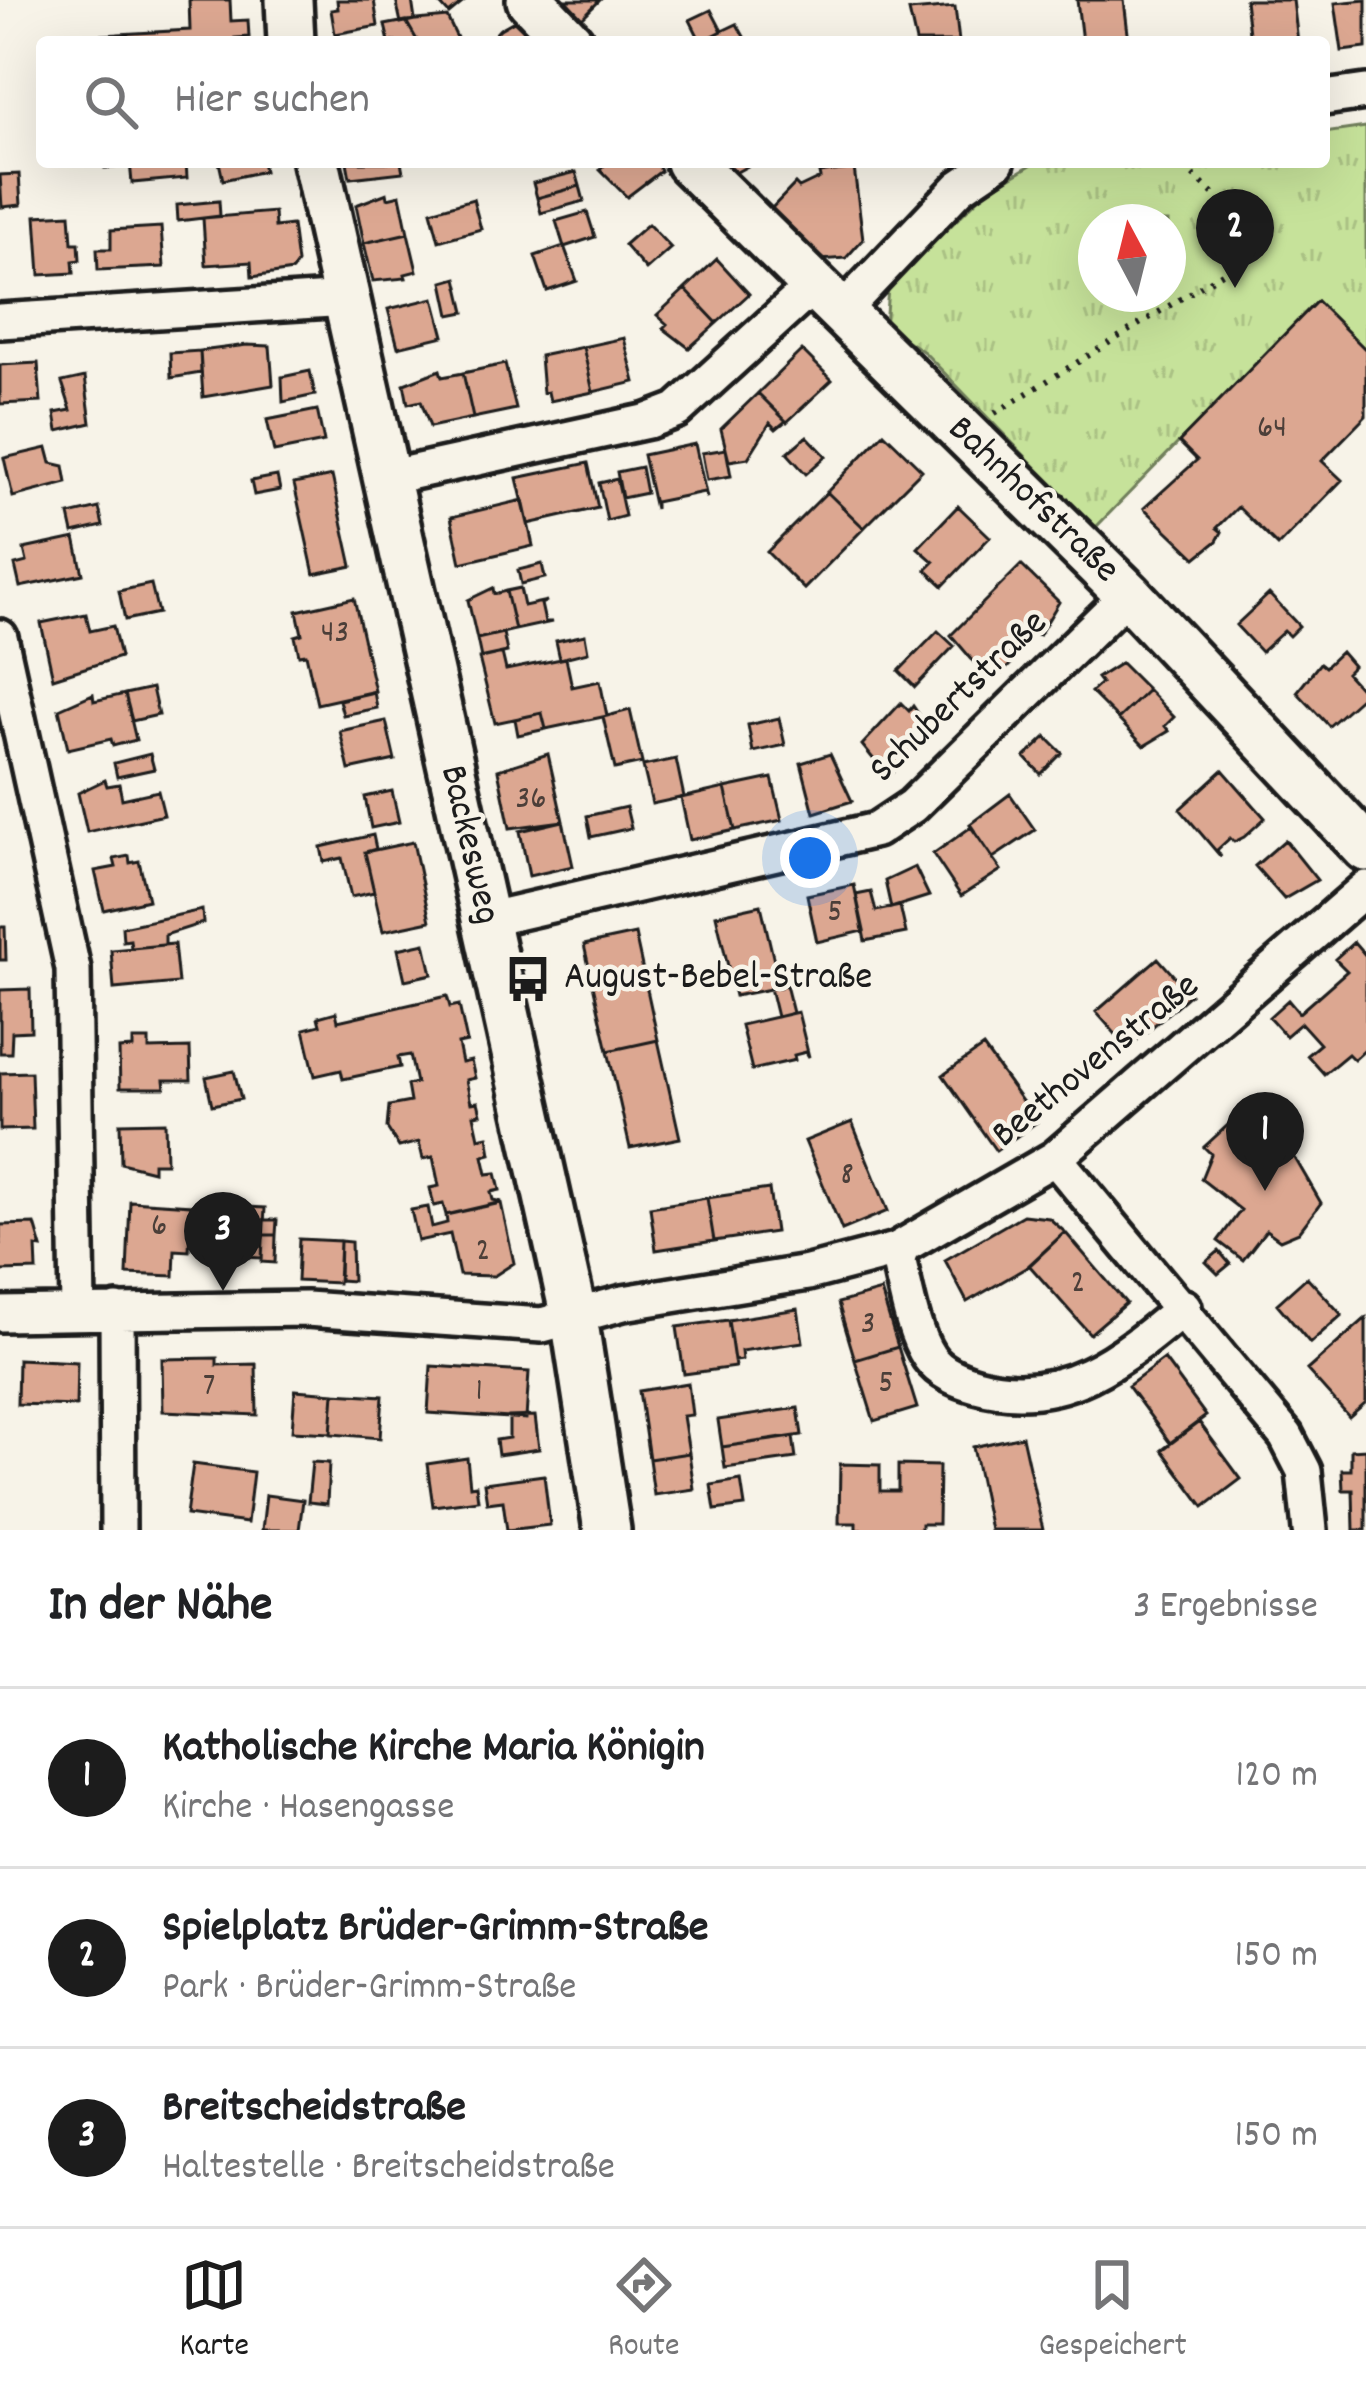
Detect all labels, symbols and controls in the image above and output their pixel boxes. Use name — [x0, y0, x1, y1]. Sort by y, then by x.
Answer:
search box — [36, 36, 1330, 168]
icon: search — [78, 69, 144, 135]
text: Hier suchen — [174, 70, 370, 134]
pin: 2 — [1196, 189, 1274, 288]
north arrow — [1078, 204, 1186, 312]
street label: Bahnhofstraße — [933, 405, 1131, 597]
house number: 64 — [1257, 406, 1287, 453]
street label: Schubertstraße — [858, 598, 1062, 798]
house number: 43 — [321, 611, 349, 658]
street label: Backesweg — [423, 760, 513, 930]
house number: 36 — [516, 777, 546, 824]
your location — [780, 828, 840, 888]
house number: 5 — [827, 890, 843, 937]
place label: August-Bebel-Straße — [564, 952, 873, 1007]
bus stop icon: August-Bebel-Straße — [503, 954, 553, 1004]
street label: Beethovenstraße — [981, 961, 1213, 1163]
pin: 1 — [1226, 1092, 1304, 1191]
house number: 8 — [840, 1153, 854, 1200]
pin: 3 — [184, 1192, 262, 1291]
house number: 6 — [151, 1204, 167, 1251]
house number: 2 — [476, 1229, 490, 1276]
house number: 2 — [1071, 1261, 1085, 1308]
house number: 3 — [861, 1302, 875, 1349]
house number: 5 — [878, 1361, 894, 1408]
house number: 7 — [203, 1364, 215, 1411]
house number: 1 — [475, 1369, 483, 1416]
text: In der Nähe — [48, 1572, 272, 1644]
text: 3 Ergebnisse — [1133, 1581, 1318, 1636]
text: Katholische Kirche Maria Königin — [162, 1718, 705, 1782]
text: 1 — [83, 1750, 91, 1805]
text: 120 m — [1235, 1750, 1318, 1805]
text: Kirche · Hasengasse — [162, 1782, 454, 1837]
text: Spielplatz Brüder-Grimm-Straße — [162, 1898, 709, 1962]
text: 2 — [78, 1930, 96, 1985]
text: 150 m — [1234, 1930, 1318, 1985]
text: Park · Brüder-Grimm-Straße — [162, 1962, 577, 2017]
text: Breitscheidstraße — [162, 2078, 466, 2142]
text: 3 — [78, 2110, 96, 2165]
text: 150 m — [1234, 2110, 1318, 2165]
text: Haltestelle · Breitscheidstraße — [162, 2142, 615, 2197]
tab: Karte — [179, 2252, 249, 2371]
tab: Route — [608, 2252, 680, 2371]
tab: Gespeichert — [1038, 2252, 1187, 2371]

